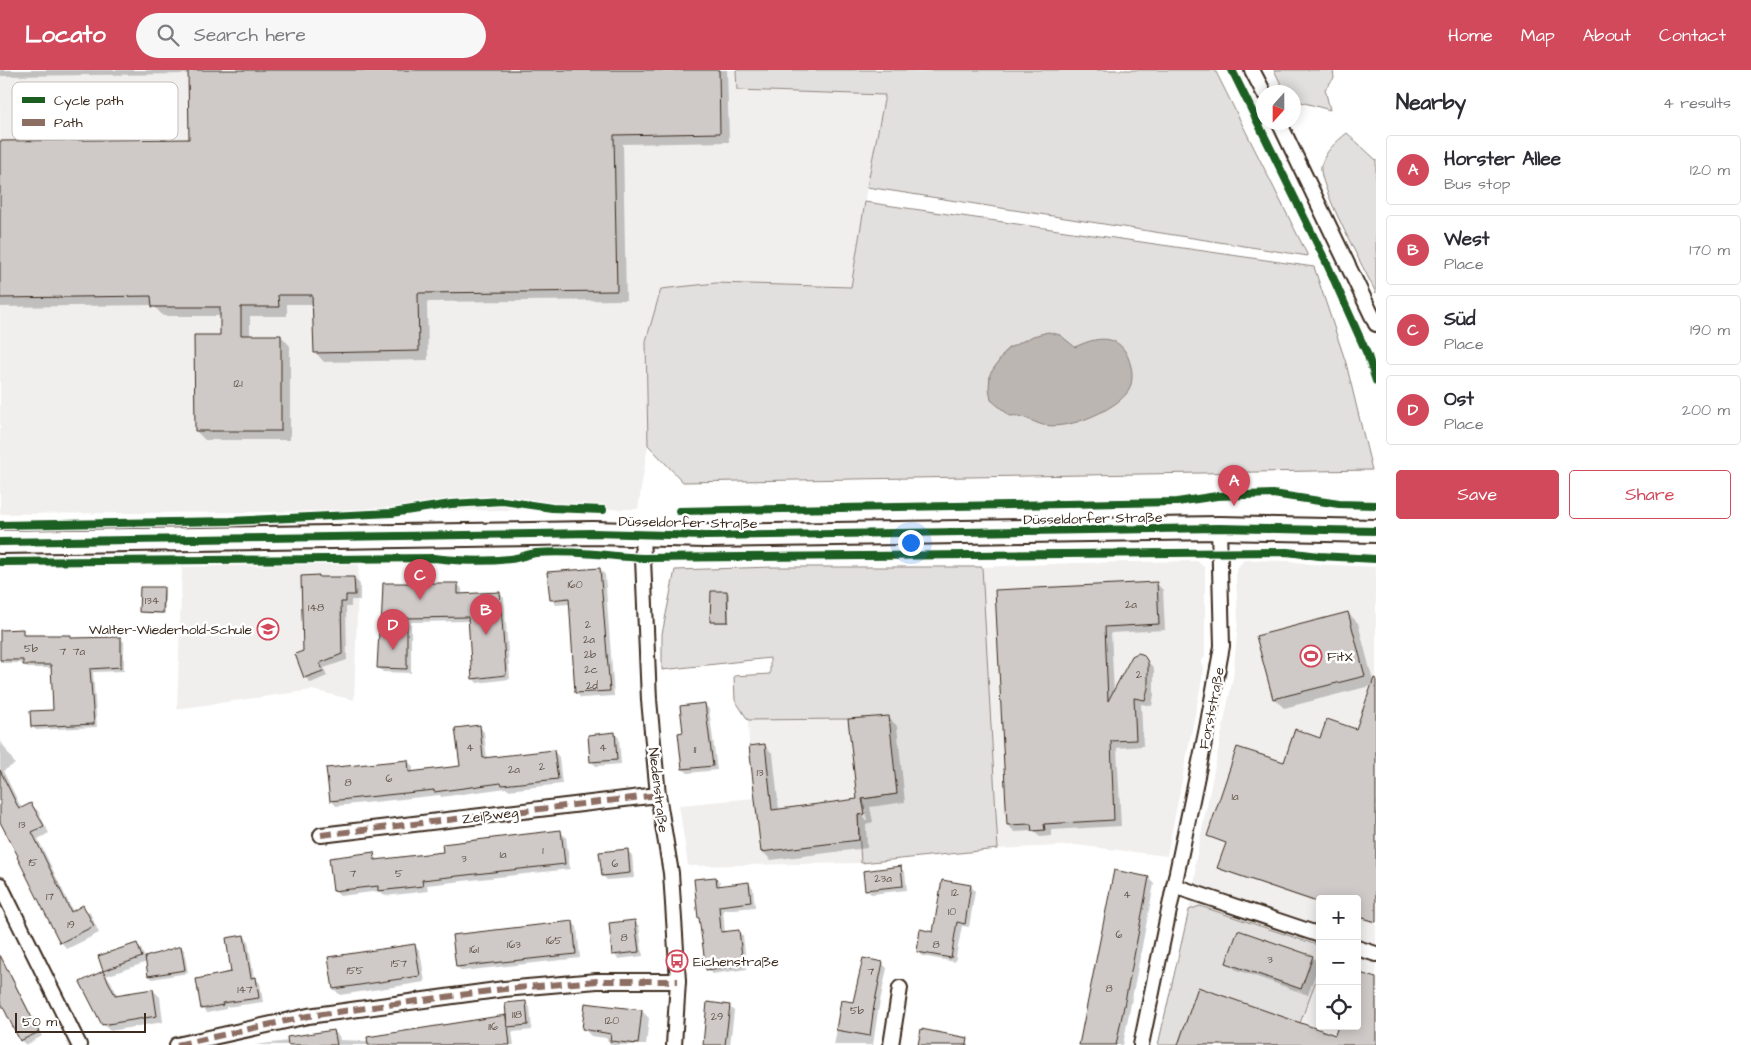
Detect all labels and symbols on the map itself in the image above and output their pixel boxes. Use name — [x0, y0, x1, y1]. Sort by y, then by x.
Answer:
legend — [12, 82, 178, 140]
north arrow — [1256, 85, 1301, 130]
text: Cycle path — [54, 91, 123, 111]
text: Path — [54, 113, 83, 133]
house number: 121 — [233, 376, 243, 391]
pin: A — [1218, 465, 1250, 506]
street label: Düsseldorfer Straße — [1023, 508, 1163, 530]
street label: Düsseldorfer Straße — [618, 512, 758, 534]
your location — [898, 530, 924, 556]
pin: C — [404, 559, 436, 600]
house number: 160 — [567, 577, 583, 592]
house number: 134 — [145, 593, 160, 608]
pin: B — [470, 594, 502, 635]
house number: 2a — [1125, 597, 1137, 612]
house number: 148 — [308, 600, 324, 615]
pin: D — [377, 609, 409, 650]
school or university icon: Walter-Wiederhold-Schule — [256, 617, 280, 641]
house number: 2 — [585, 617, 592, 632]
place label: Walter-Wiederhold-Schule — [89, 620, 252, 640]
house number: 2a — [583, 632, 595, 647]
house number: 5b — [24, 641, 38, 656]
house number: 7 — [60, 644, 67, 659]
house number: 7a — [73, 644, 86, 659]
sports icon: FitX — [1299, 644, 1323, 668]
house number: 2b — [584, 647, 596, 662]
place label: FitX — [1327, 647, 1353, 667]
house number: 2c — [584, 662, 598, 677]
street label: Forststraße — [1194, 665, 1230, 751]
house number: 2 — [1136, 667, 1143, 682]
house number: 2d — [586, 678, 598, 693]
house number: 4 — [466, 740, 474, 755]
house number: 4 — [599, 740, 607, 755]
house number: 11 — [694, 742, 697, 757]
street label: Niedenstraße — [643, 747, 673, 834]
house number: 2 — [539, 759, 546, 774]
house number: 2a — [508, 762, 520, 777]
house number: 13 — [756, 765, 764, 780]
house number: 6 — [386, 771, 393, 786]
house number: 8 — [344, 775, 352, 790]
house number: 1a — [1231, 789, 1239, 804]
street label: Zeißweg — [461, 803, 520, 829]
house number: 13 — [18, 817, 26, 832]
house number: 1 — [542, 843, 544, 858]
house number: 1a — [499, 847, 507, 862]
house number: 3 — [461, 851, 467, 866]
house number: 15 — [28, 855, 38, 870]
house number: 6 — [612, 856, 619, 871]
house number: 7 — [350, 866, 357, 881]
house number: 5 — [395, 866, 403, 881]
house number: 23a — [874, 871, 892, 886]
house number: 12 — [951, 885, 960, 900]
house number: 4 — [1123, 887, 1131, 902]
house number: 17 — [46, 889, 54, 904]
house number: 10 — [948, 904, 956, 919]
house number: 19 — [67, 917, 75, 932]
house number: 6 — [1116, 927, 1123, 942]
house number: 8 — [620, 930, 628, 945]
house number: 165 — [546, 933, 562, 948]
house number: 163 — [507, 937, 521, 952]
house number: 8 — [932, 937, 940, 952]
house number: 161 — [469, 942, 479, 957]
bus stop icon: Eichenstraße — [665, 949, 689, 973]
place label: Eichenstraße — [693, 952, 779, 972]
house number: 3 — [1267, 952, 1273, 967]
house number: 157 — [391, 956, 407, 971]
house number: 155 — [347, 963, 364, 978]
house number: 7 — [868, 964, 875, 979]
house number: 8 — [1105, 981, 1113, 996]
house number: 147 — [237, 982, 253, 997]
house number: 5b — [850, 1003, 864, 1018]
house number: 118 — [512, 1007, 522, 1022]
house number: 29 — [711, 1009, 723, 1024]
scale bar — [15, 1010, 146, 1033]
house number: 120 — [605, 1013, 619, 1028]
house number: 116 — [488, 1019, 498, 1034]

